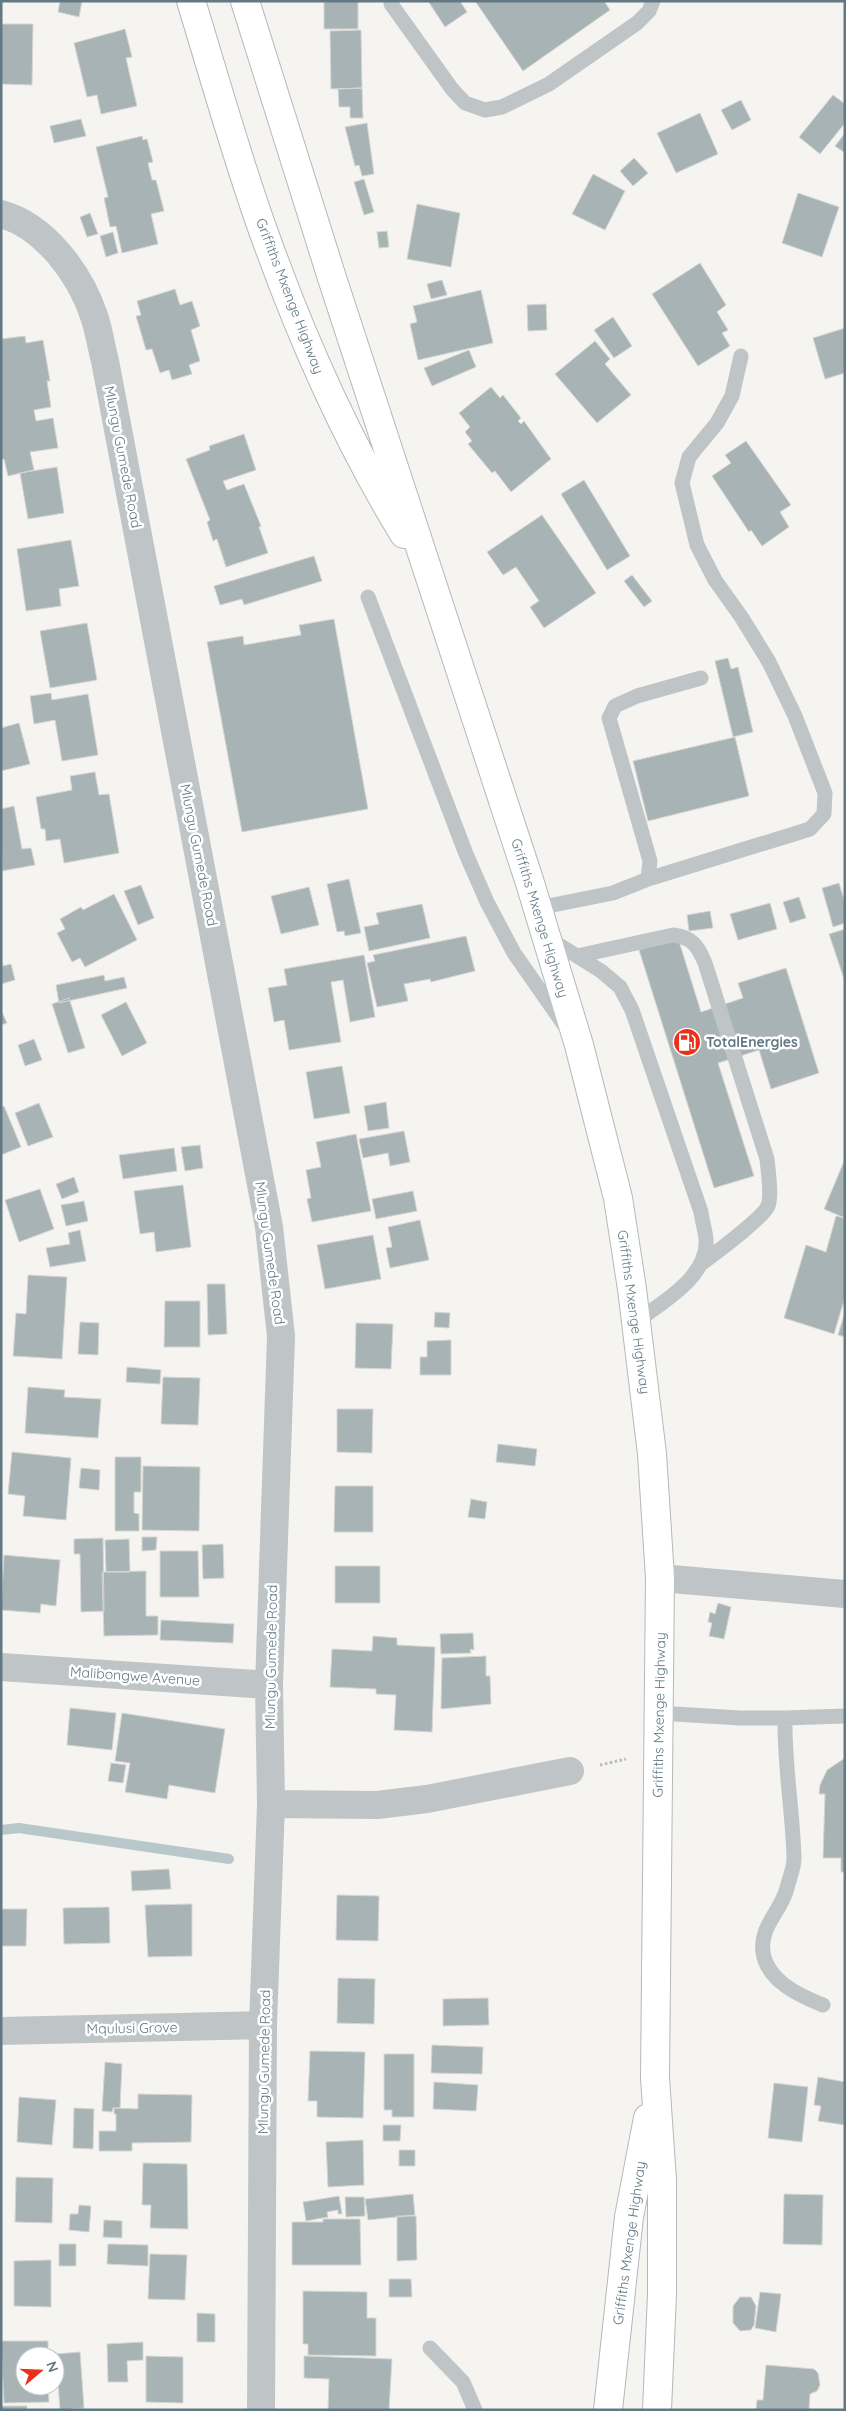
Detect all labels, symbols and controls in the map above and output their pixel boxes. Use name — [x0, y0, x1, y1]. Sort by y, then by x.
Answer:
street label: Griffiths Mxenge Highway — [252, 216, 328, 376]
street label: Mlungu Gumede Road — [100, 384, 146, 530]
street label: Mlungu Gumede Road — [176, 782, 222, 928]
street label: Griffiths Mxenge Highway — [507, 836, 573, 1000]
fuel station icon: TotalEnergies — [672, 1027, 702, 1057]
place label: TotalEnergies — [706, 1033, 798, 1051]
street label: Mlungu Gumede Road — [251, 1180, 289, 1326]
street label: Griffiths Mxenge Highway — [614, 1229, 654, 1395]
street label: Mlungu Gumede Road — [261, 1585, 281, 1729]
street label: Griffiths Mxenge Highway — [649, 1632, 669, 1798]
street label: Malibongwe Avenue — [69, 1662, 201, 1690]
street label: Mlungu Gumede Road — [254, 1990, 274, 2134]
street label: Mqulusi Grove — [86, 2018, 178, 2038]
street label: Griffiths Mxenge Highway — [609, 2160, 649, 2326]
north arrow — [15, 2346, 65, 2396]
text: N — [42, 2359, 62, 2375]

